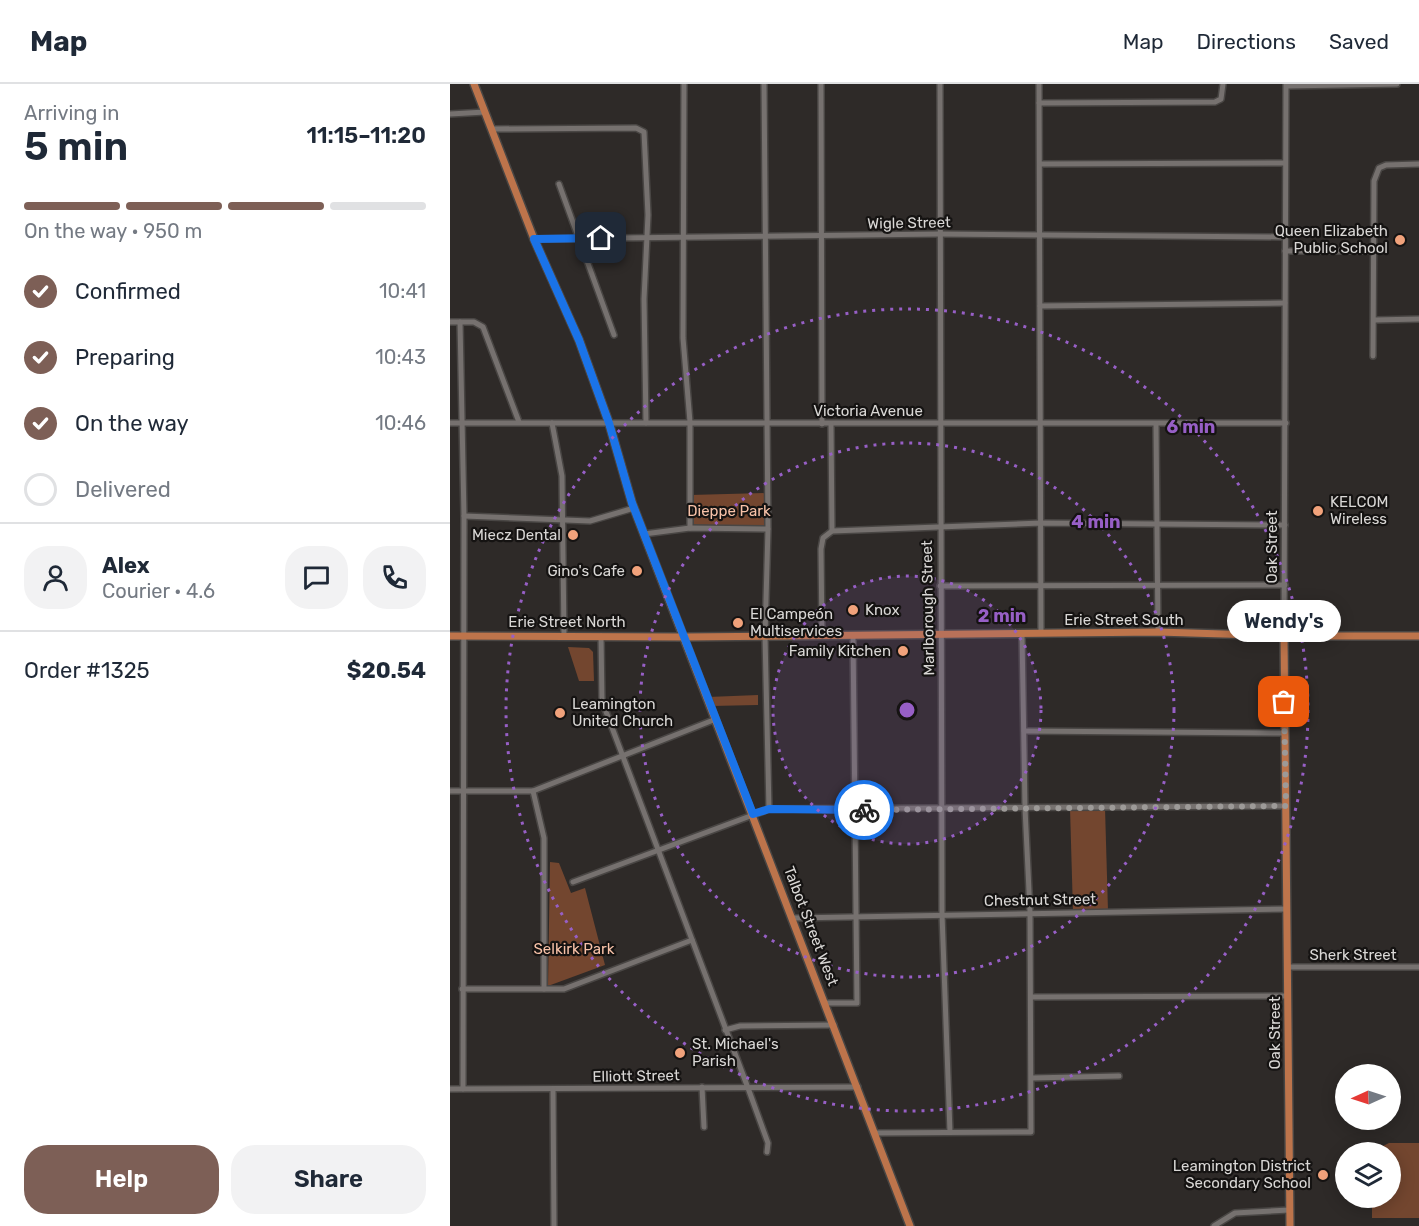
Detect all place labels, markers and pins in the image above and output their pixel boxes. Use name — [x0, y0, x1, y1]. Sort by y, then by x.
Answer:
pin — [575, 212, 626, 263]
place label: Queen Elizabeth Public School — [1275, 222, 1388, 257]
marker: Queen Elizabeth Public School — [1393, 233, 1407, 247]
place label: KELCOM Wireless — [1330, 493, 1388, 528]
marker: KELCOM Wireless — [1311, 504, 1325, 518]
place label: Miecz Dental — [472, 526, 561, 544]
marker: Miecz Dental — [566, 528, 580, 542]
place label: Gino's Cafe — [547, 562, 625, 580]
marker: Gino's Cafe — [630, 564, 644, 578]
callout: Wendy's — [1227, 600, 1341, 642]
place label: Knox — [865, 601, 900, 619]
marker: Knox — [846, 603, 860, 617]
place label: El Campeón Multiservices — [750, 605, 842, 640]
marker: El Campeón Multiservices — [731, 616, 745, 630]
place label: Family Kitchen — [789, 642, 891, 660]
marker: Family Kitchen — [896, 644, 910, 658]
pin — [1258, 676, 1309, 727]
place label: Leamington United Church — [572, 695, 673, 730]
centre of rings — [897, 700, 917, 720]
marker: Leamington United Church — [553, 706, 567, 720]
place label: St. Michael's Parish — [692, 1035, 779, 1070]
marker: St. Michael's Parish — [673, 1046, 687, 1060]
place label: Leamington District Secondary School — [1173, 1157, 1311, 1192]
marker: Leamington District Secondary School — [1316, 1168, 1330, 1182]

